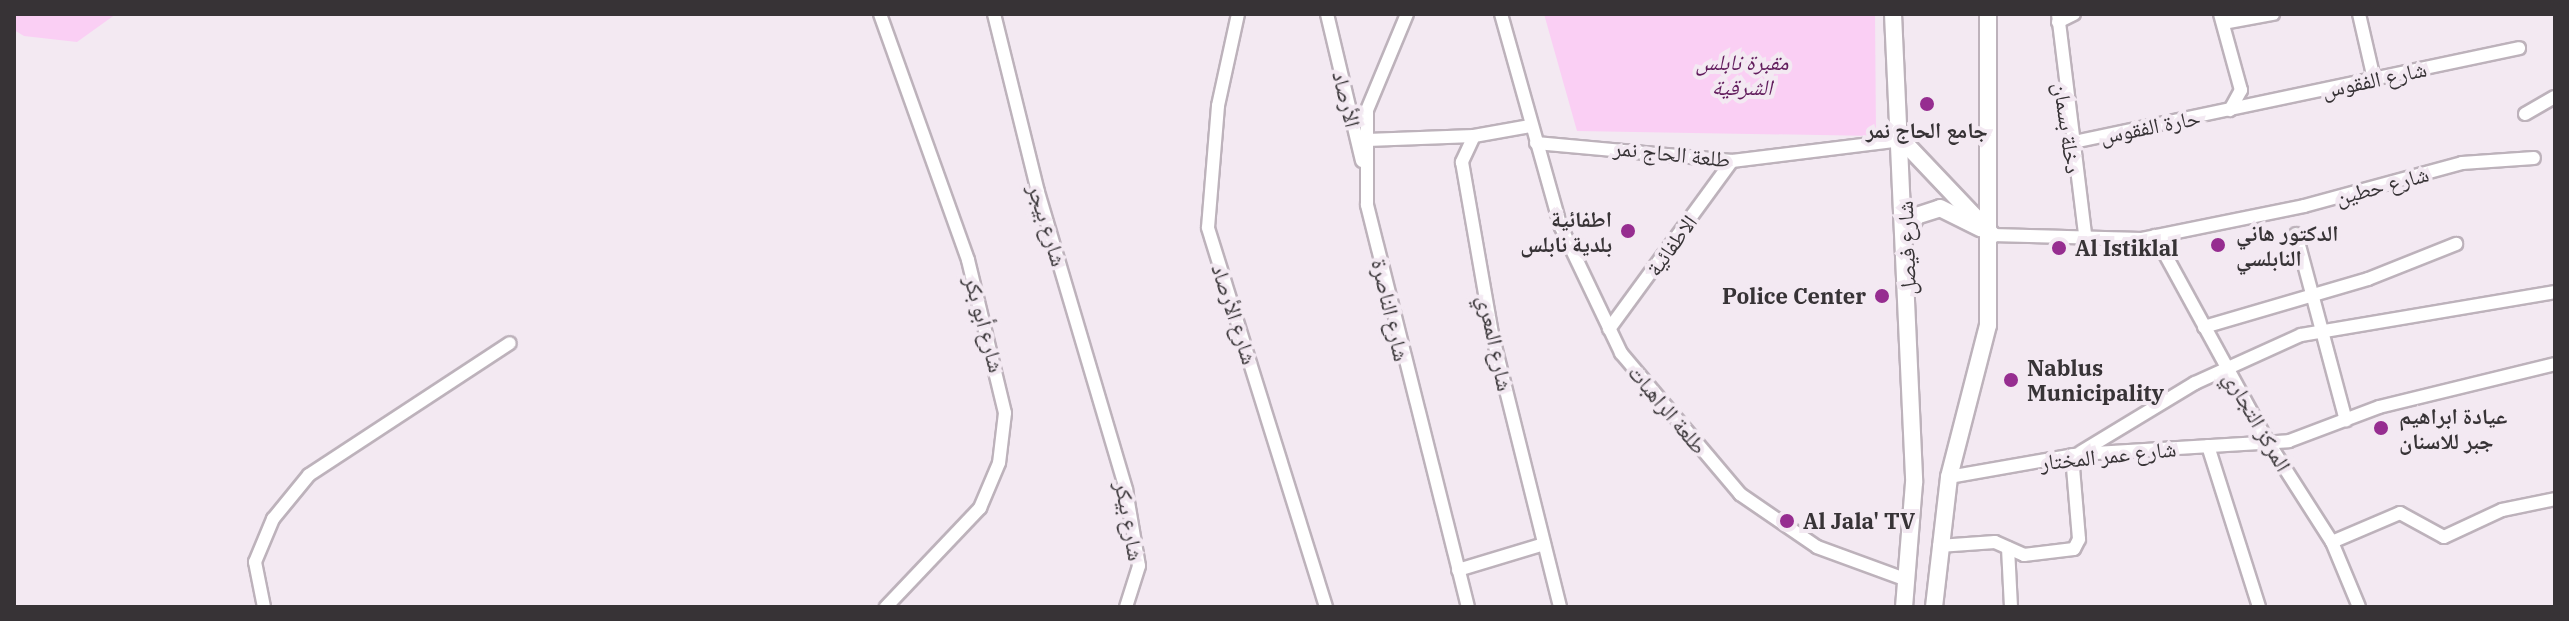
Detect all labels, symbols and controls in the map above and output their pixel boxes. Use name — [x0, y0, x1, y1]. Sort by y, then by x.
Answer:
park label: مقبرة نابلس الشرقية — [1696, 48, 1788, 100]
street label: شارع الفقوس — [2319, 55, 2429, 103]
street label: الأرصاد — [1327, 68, 1367, 130]
street label: دخلة بسمان — [2049, 81, 2087, 175]
marker: جامع الحاج نمر — [1918, 95, 1936, 113]
street label: حارة الفقوس — [2098, 103, 2202, 149]
place label: جامع الحاج نمر — [1866, 117, 1988, 143]
street label: طلعة الحاج نمر — [1612, 134, 1732, 172]
street label: شارع حطين — [2332, 160, 2432, 210]
street label: شارع بيجر — [1023, 181, 1073, 269]
street label: شارع فيصل — [1891, 200, 1921, 296]
place label: اطفائية بلدية نابلس — [1520, 205, 1612, 256]
street label: الاطفائية — [1640, 209, 1702, 281]
place label: الدكتور هاني النابلسي — [2236, 219, 2338, 270]
marker: اطفائية بلدية نابلس — [1619, 222, 1637, 240]
marker: الدكتور هاني النابلسي — [2207, 234, 2229, 256]
place label: Al Istiklal — [2075, 235, 2179, 261]
marker: Al Istiklal — [2050, 239, 2068, 257]
street label: شارع الناصرة — [1366, 256, 1416, 364]
street label: شارع الأرصاد — [1206, 260, 1264, 368]
street label: شارع أبو بكر — [959, 273, 1011, 375]
place label: Police Center — [1722, 283, 1866, 309]
marker: Police Center — [1873, 287, 1891, 305]
street label: شارع المعري — [1473, 293, 1519, 393]
place label: Nablus Municipality — [2027, 354, 2164, 406]
street label: طلعة الراهبات — [1623, 359, 1713, 459]
street label: المركز التجاري — [2219, 366, 2297, 476]
marker: Nablus Municipality — [2002, 371, 2020, 389]
place label: عيادة ابراهيم جبر للاسنان — [2399, 402, 2507, 454]
marker: عيادة ابراهيم جبر للاسنان — [2370, 417, 2392, 439]
street label: شارع عمر المختار — [2039, 435, 2177, 475]
street label: شارع بيكر — [1110, 479, 1150, 563]
place label: Al Jala' TV — [1803, 508, 1915, 534]
marker: Al Jala' TV — [1778, 512, 1796, 530]

